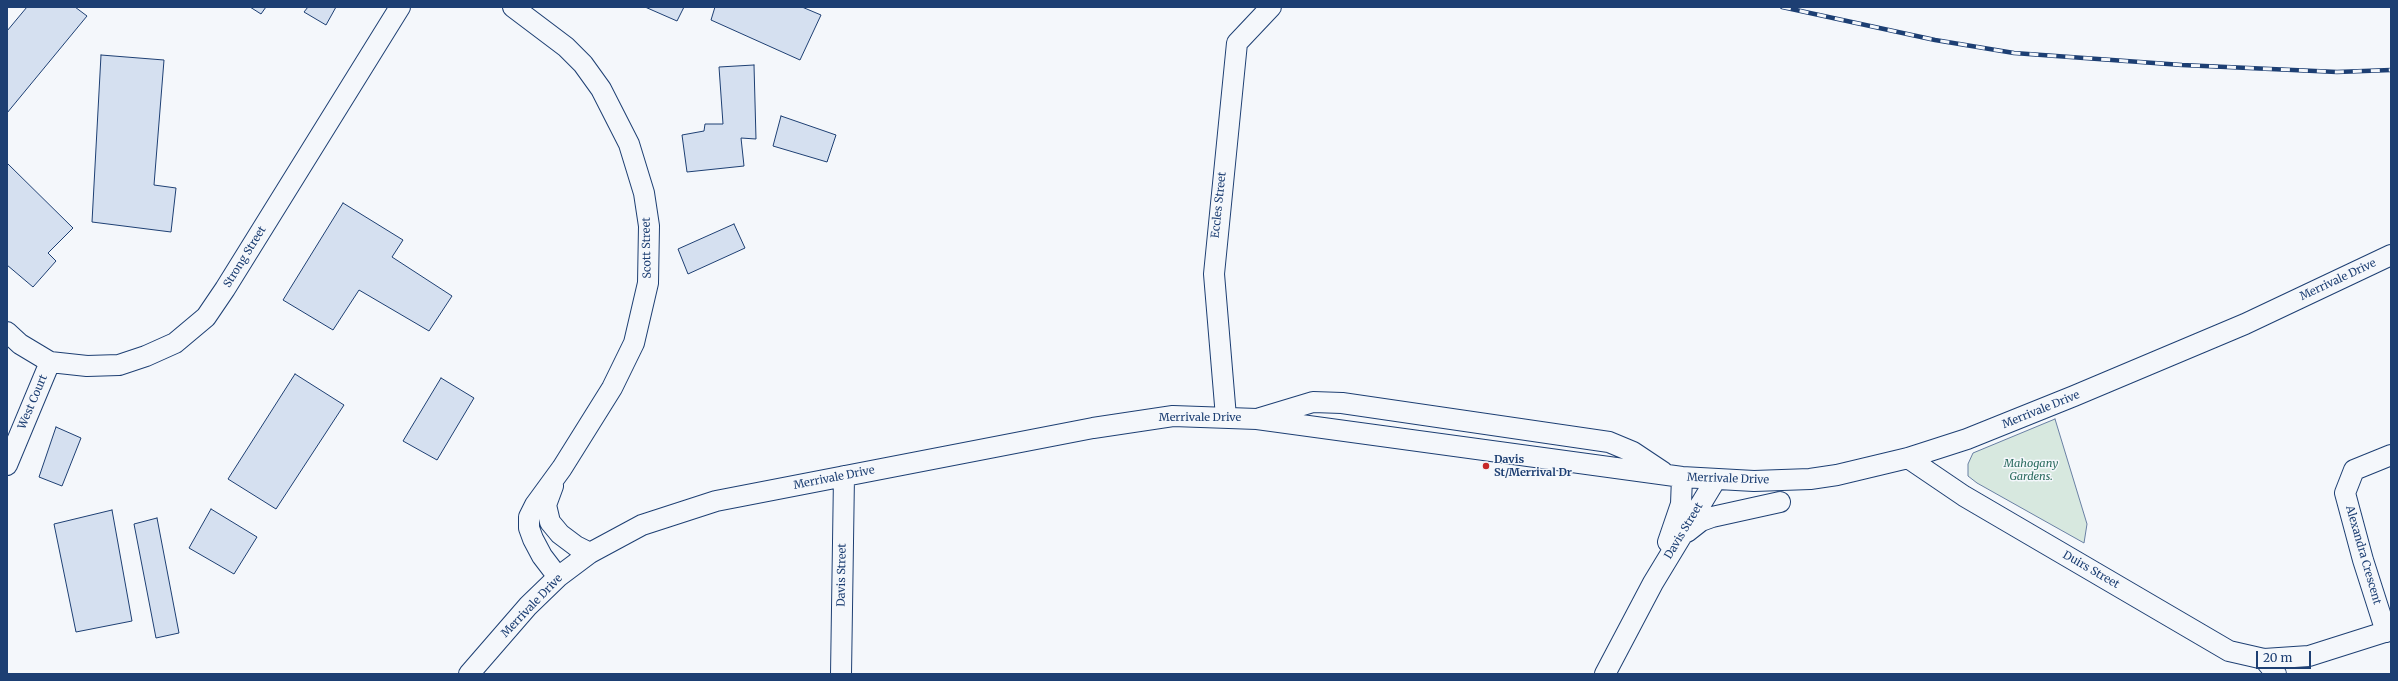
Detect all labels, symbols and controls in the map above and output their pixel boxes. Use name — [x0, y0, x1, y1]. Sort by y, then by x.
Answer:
street label: Eccles Street — [1209, 171, 1229, 239]
street label: Scott Street — [640, 217, 654, 279]
street label: Strong Street — [221, 224, 269, 290]
street label: Merrivale Drive — [2298, 257, 2378, 303]
street label: West Court — [16, 373, 50, 431]
street label: Merrivale Drive — [2000, 388, 2082, 432]
street label: Merrivale Drive — [1159, 411, 1241, 425]
place label: Davis St/Merrival Dr — [1494, 453, 1572, 479]
park label: Mahogany Gardens. — [2004, 457, 2058, 483]
marker: Davis St/Merrival Dr — [1481, 461, 1491, 471]
street label: Merrivale Drive — [792, 464, 876, 492]
street label: Merrivale Drive — [1687, 471, 1769, 487]
street label: Davis Street — [1662, 500, 1706, 562]
street label: Alexandra Crescent — [2343, 504, 2383, 606]
street label: Davis Street — [835, 543, 849, 607]
street label: Duirs Street — [2060, 549, 2122, 591]
street label: Merrivale Drive — [499, 572, 565, 640]
scale bar — [2258, 643, 2313, 669]
text: 20 m — [2263, 650, 2292, 665]

